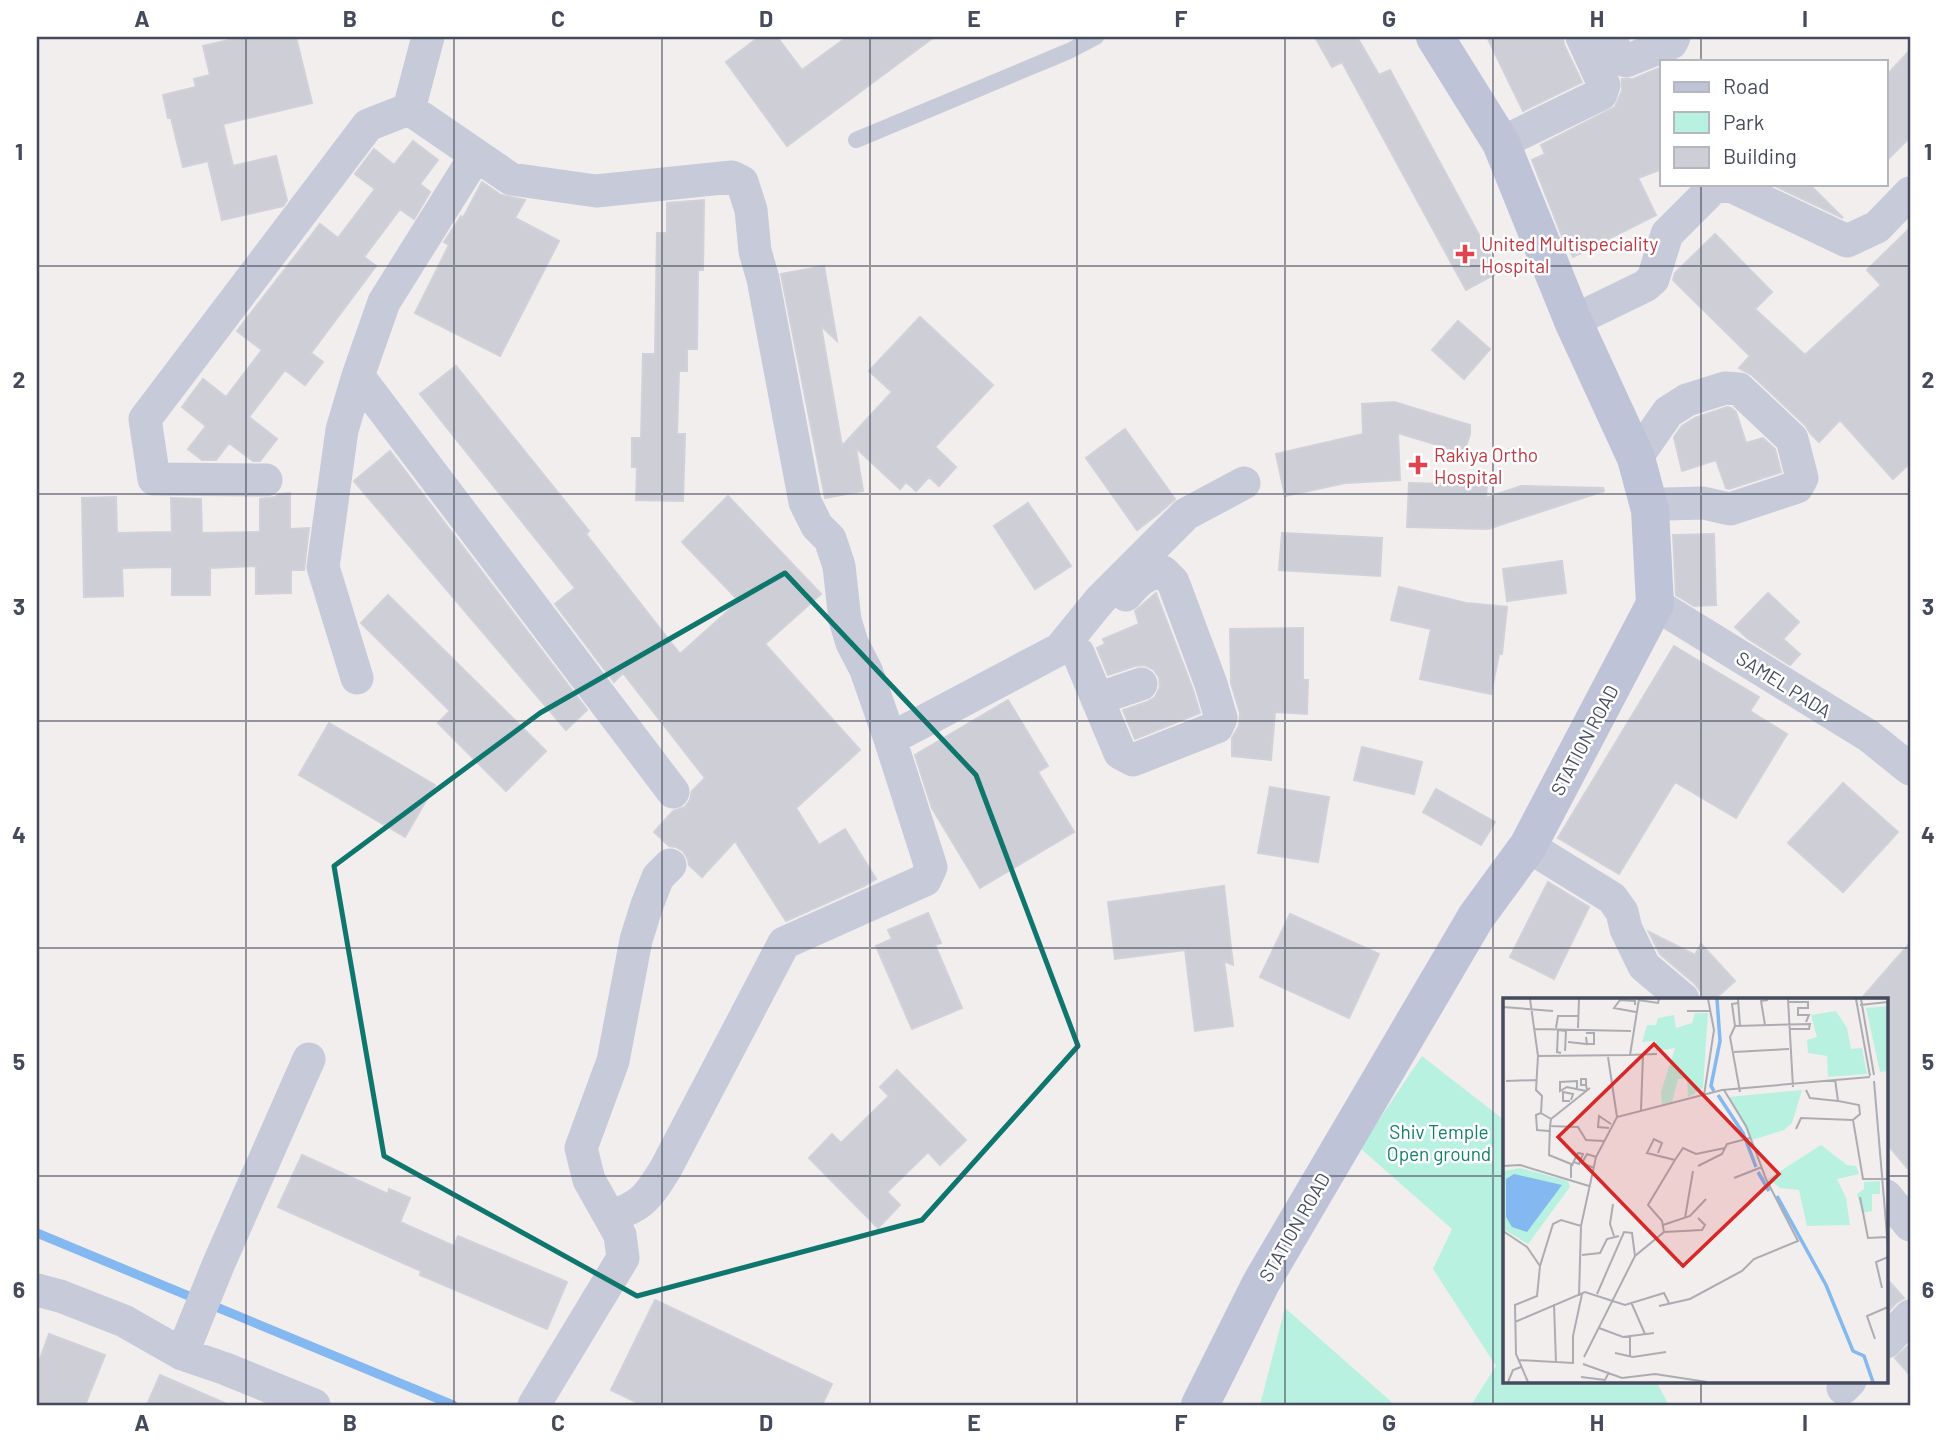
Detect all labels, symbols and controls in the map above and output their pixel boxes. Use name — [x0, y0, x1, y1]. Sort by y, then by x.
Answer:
text: A — [134, 4, 150, 32]
text: B — [343, 4, 357, 32]
text: C — [551, 4, 565, 32]
text: D — [759, 4, 773, 32]
text: E — [967, 4, 981, 32]
text: F — [1175, 4, 1188, 32]
text: G — [1382, 4, 1396, 32]
text: H — [1590, 4, 1604, 32]
text: I — [1802, 4, 1808, 32]
legend — [1660, 60, 1888, 186]
text: Road — [1723, 73, 1769, 98]
text: Park — [1723, 109, 1764, 134]
text: 1 — [15, 137, 23, 165]
text: 1 — [1924, 137, 1932, 165]
text: Building — [1723, 143, 1797, 168]
place label: United Multispeciality Hospital — [1481, 232, 1658, 277]
marker: United Multispeciality Hospital — [1455, 244, 1475, 264]
text: 2 — [13, 365, 25, 393]
text: 2 — [1922, 365, 1934, 393]
place label: Rakiya Ortho Hospital — [1434, 443, 1538, 488]
marker: Rakiya Ortho Hospital — [1408, 455, 1428, 475]
text: 3 — [13, 592, 25, 620]
text: 3 — [1922, 592, 1934, 620]
street label: SAMEL PADA — [1732, 646, 1836, 722]
street label: STATION ROAD — [1545, 681, 1623, 799]
text: 4 — [12, 820, 26, 848]
text: 4 — [1921, 820, 1935, 848]
inset map — [1503, 998, 1888, 1382]
text: 5 — [13, 1047, 25, 1075]
text: 5 — [1922, 1047, 1934, 1075]
park label: Shiv Temple Open ground — [1387, 1120, 1491, 1165]
street label: STATION ROAD — [1254, 1169, 1334, 1285]
text: 6 — [13, 1275, 25, 1303]
text: 6 — [1922, 1275, 1934, 1303]
text: A — [134, 1408, 150, 1436]
text: B — [343, 1408, 357, 1436]
text: C — [551, 1408, 565, 1436]
text: D — [759, 1408, 773, 1436]
text: E — [967, 1408, 981, 1436]
text: F — [1175, 1408, 1188, 1436]
text: G — [1382, 1408, 1396, 1436]
text: H — [1590, 1408, 1604, 1436]
text: I — [1802, 1408, 1808, 1436]

